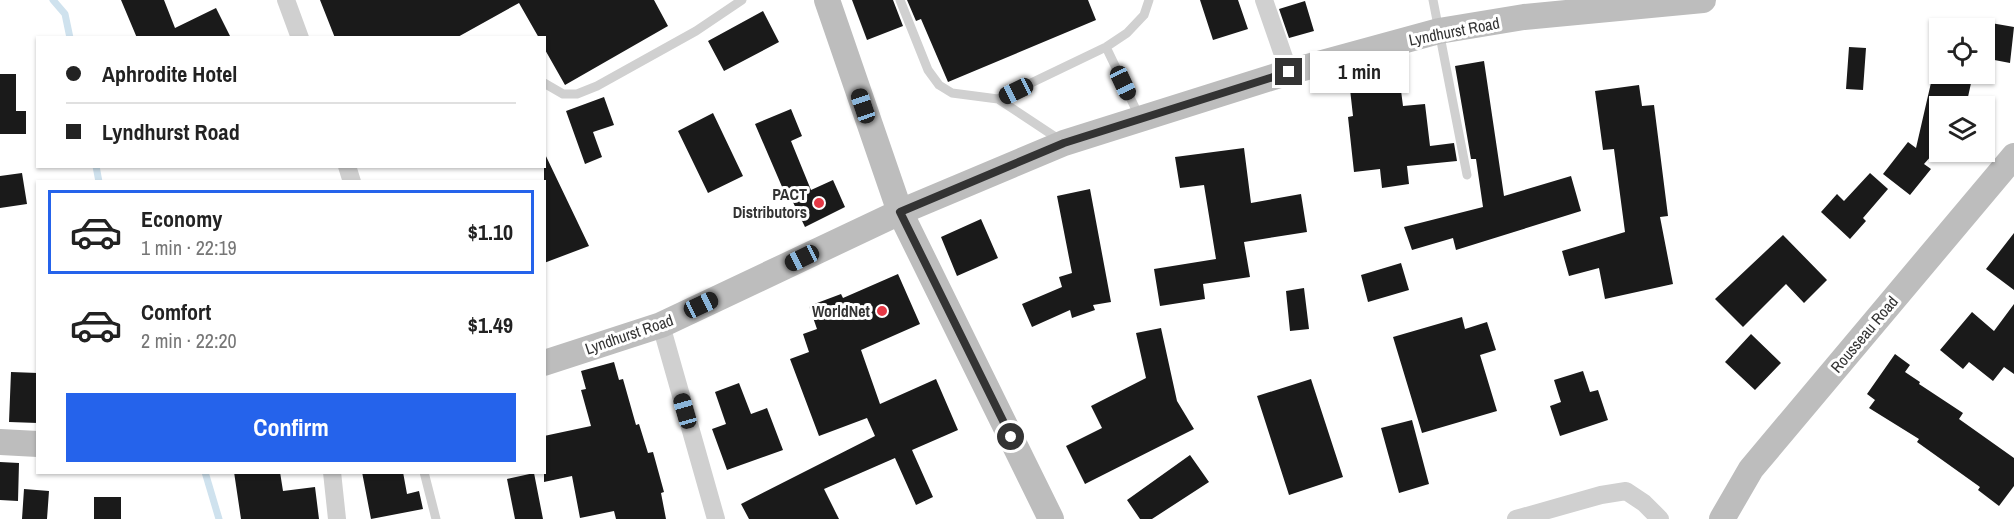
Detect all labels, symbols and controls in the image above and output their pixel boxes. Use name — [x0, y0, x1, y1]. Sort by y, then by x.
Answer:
street label: Lyndhurst Road — [1407, 11, 1501, 51]
map controls — [1929, 18, 1995, 162]
button: locate — [1929, 18, 1995, 84]
callout: 1 min — [1310, 51, 1409, 93]
route end — [1275, 58, 1302, 85]
text: 1 min — [1338, 58, 1381, 85]
text: Aphrodite Hotel — [102, 59, 237, 89]
car — [1107, 63, 1139, 103]
car — [996, 75, 1036, 107]
car — [849, 86, 877, 126]
button: layers — [1929, 96, 1995, 162]
text: Lyndhurst Road — [102, 117, 240, 147]
place label: PACT Distributors — [733, 183, 807, 223]
marker: PACT Distributors — [812, 196, 826, 210]
text: Economy — [141, 204, 222, 234]
icon: car — [69, 205, 123, 259]
text: $1.10 — [468, 217, 513, 247]
text: 1 min · 22:19 — [141, 234, 237, 261]
car — [782, 242, 822, 274]
car — [681, 289, 721, 321]
street label: Rousseau Road — [1825, 291, 1903, 377]
text: Comfort — [141, 297, 211, 327]
icon: car — [69, 298, 123, 352]
place label: WorldNet — [812, 300, 871, 322]
marker: WorldNet — [875, 304, 889, 318]
street label: Lyndhurst Road — [582, 309, 676, 359]
text: $1.49 — [468, 310, 513, 340]
text: 2 min · 22:20 — [141, 327, 237, 354]
car — [671, 391, 699, 431]
button: Confirm — [66, 393, 516, 462]
route start — [997, 423, 1024, 450]

